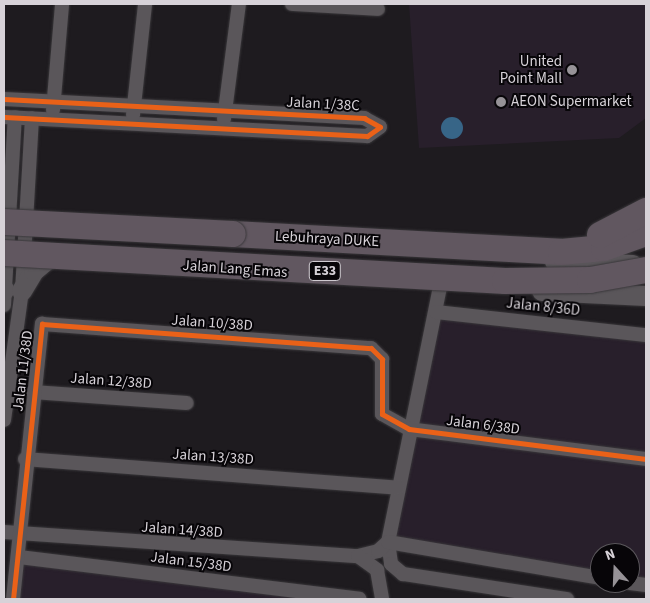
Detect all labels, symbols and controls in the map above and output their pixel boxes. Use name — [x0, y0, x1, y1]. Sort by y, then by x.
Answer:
place label: United Point Mall — [500, 52, 562, 87]
marker: United Point Mall — [566, 64, 578, 76]
street label: Jalan 1/38C — [286, 93, 360, 115]
place label: AEON Supermarket — [511, 93, 632, 111]
marker: AEON Supermarket — [495, 96, 507, 108]
street label: Lebuhraya DUKE — [274, 227, 380, 251]
street label: Jalan Lang Emas — [182, 256, 288, 282]
road number: E33 — [309, 260, 341, 282]
street label: Jalan 8/36D — [505, 294, 581, 320]
street label: Jalan 10/38D — [171, 311, 253, 335]
street label: Jalan 11/38D — [9, 329, 37, 413]
street label: Jalan 12/38D — [70, 369, 152, 393]
street label: Jalan 6/38D — [445, 412, 521, 438]
street label: Jalan 13/38D — [172, 445, 254, 469]
street label: Jalan 14/38D — [141, 518, 223, 542]
north arrow — [590, 543, 640, 593]
text: N — [602, 544, 618, 566]
street label: Jalan 15/38D — [149, 548, 233, 576]

